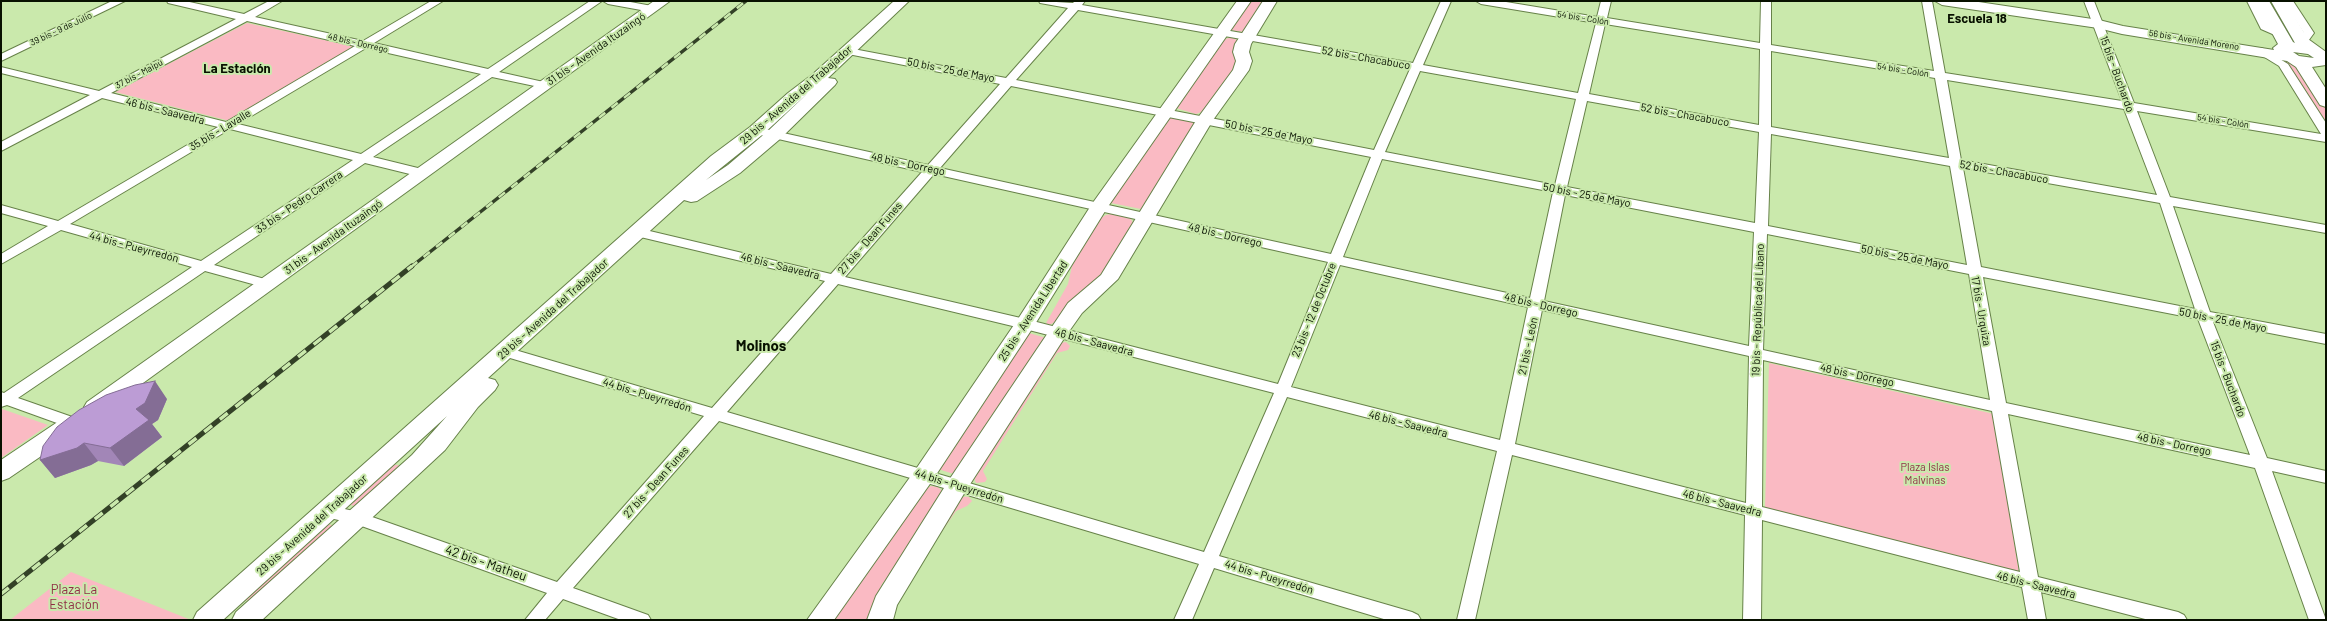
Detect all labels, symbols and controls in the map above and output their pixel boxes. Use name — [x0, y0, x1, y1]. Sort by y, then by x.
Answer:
street label: 54 bis - Colón — [1556, 9, 1610, 27]
street label: 39 bis - 9 de Julio — [28, 10, 94, 48]
street label: 31 bis - Avenida Ituzaingó — [544, 10, 648, 88]
district label: Escuela 18 — [1947, 11, 2007, 27]
street label: 56 bis - Avenida Moreno — [2148, 28, 2240, 52]
street label: 48 bis - Dorrego — [327, 31, 389, 55]
street label: 15 bis - Buchardo — [2097, 34, 2137, 114]
street label: 29 bis - Avenida del Trabajador — [737, 43, 855, 147]
street label: 52 bis - Chacabuco — [1321, 44, 1411, 72]
street label: 50 bis - 25 de Mayo — [906, 55, 996, 85]
street label: 37 bis - Maipú — [113, 57, 165, 91]
district label: La Estación — [203, 61, 271, 77]
street label: 54 bis - Colón — [1876, 61, 1930, 79]
street label: 46 bis - Saavedra — [124, 95, 206, 127]
street label: 52 bis - Chacabuco — [1640, 101, 1730, 129]
street label: 35 bis - Lavalle — [187, 106, 253, 154]
street label: 54 bis - Colón — [2196, 112, 2250, 130]
street label: 50 bis - 25 de Mayo — [1224, 117, 1314, 147]
street label: 48 bis - Dorrego — [870, 150, 946, 178]
street label: 52 bis - Chacabuco — [1959, 158, 2049, 186]
street label: 33 bis - Pedro Carrera — [253, 168, 345, 236]
street label: 50 bis - 25 de Mayo — [1542, 180, 1632, 210]
street label: 31 bis - Avenida Ituzaingó — [281, 197, 385, 277]
street label: 27 bis - Dean Funes — [835, 199, 905, 277]
street label: 48 bis - Dorrego — [1187, 220, 1263, 250]
street label: 44 bis - Pueyrredón — [88, 229, 180, 265]
street label: 50 bis - 25 de Mayo — [1860, 242, 1950, 272]
street label: 19 bis - República del Líbano — [1749, 243, 1767, 377]
street label: 46 bis - Saavedra — [739, 250, 821, 282]
street label: 29 bis - Avenida del Trabajador — [495, 256, 611, 362]
street label: 25 bis - Avenida Libertad — [996, 258, 1070, 364]
street label: 23 bis - 12 de Octubre — [1289, 261, 1339, 359]
street label: 17 bis - Urquiza — [1968, 275, 1994, 347]
street label: 48 bis - Dorrego — [1503, 290, 1579, 320]
street label: 50 bis - 25 de Mayo — [2178, 305, 2268, 335]
street label: 21 bis - León — [1515, 316, 1541, 376]
street label: 46 bis - Saavedra — [1053, 325, 1135, 359]
district label: Molinos — [736, 337, 786, 355]
street label: 15 bis - Buchardo — [2207, 339, 2249, 419]
street label: 48 bis - Dorrego — [1819, 361, 1895, 389]
street label: 44 bis - Pueyrredón — [601, 375, 693, 415]
street label: 46 bis - Saavedra — [1367, 408, 1449, 440]
street label: 48 bis - Dorrego — [2136, 430, 2212, 458]
street label: 27 bis - Dean Funes — [621, 444, 691, 520]
park label: Plaza Islas Malvinas — [1901, 460, 1949, 486]
street label: 44 bis - Pueyrredón — [913, 466, 1005, 506]
street label: 29 bis - Avenida del Trabajador — [254, 472, 370, 578]
street label: 46 bis - Saavedra — [1681, 487, 1763, 519]
street label: 42 bis - Matheu — [443, 542, 529, 584]
street label: 44 bis - Pueyrredón — [1223, 557, 1315, 597]
street label: 46 bis - Saavedra — [1995, 569, 2077, 601]
park label: Plaza La Estación — [49, 582, 99, 613]

